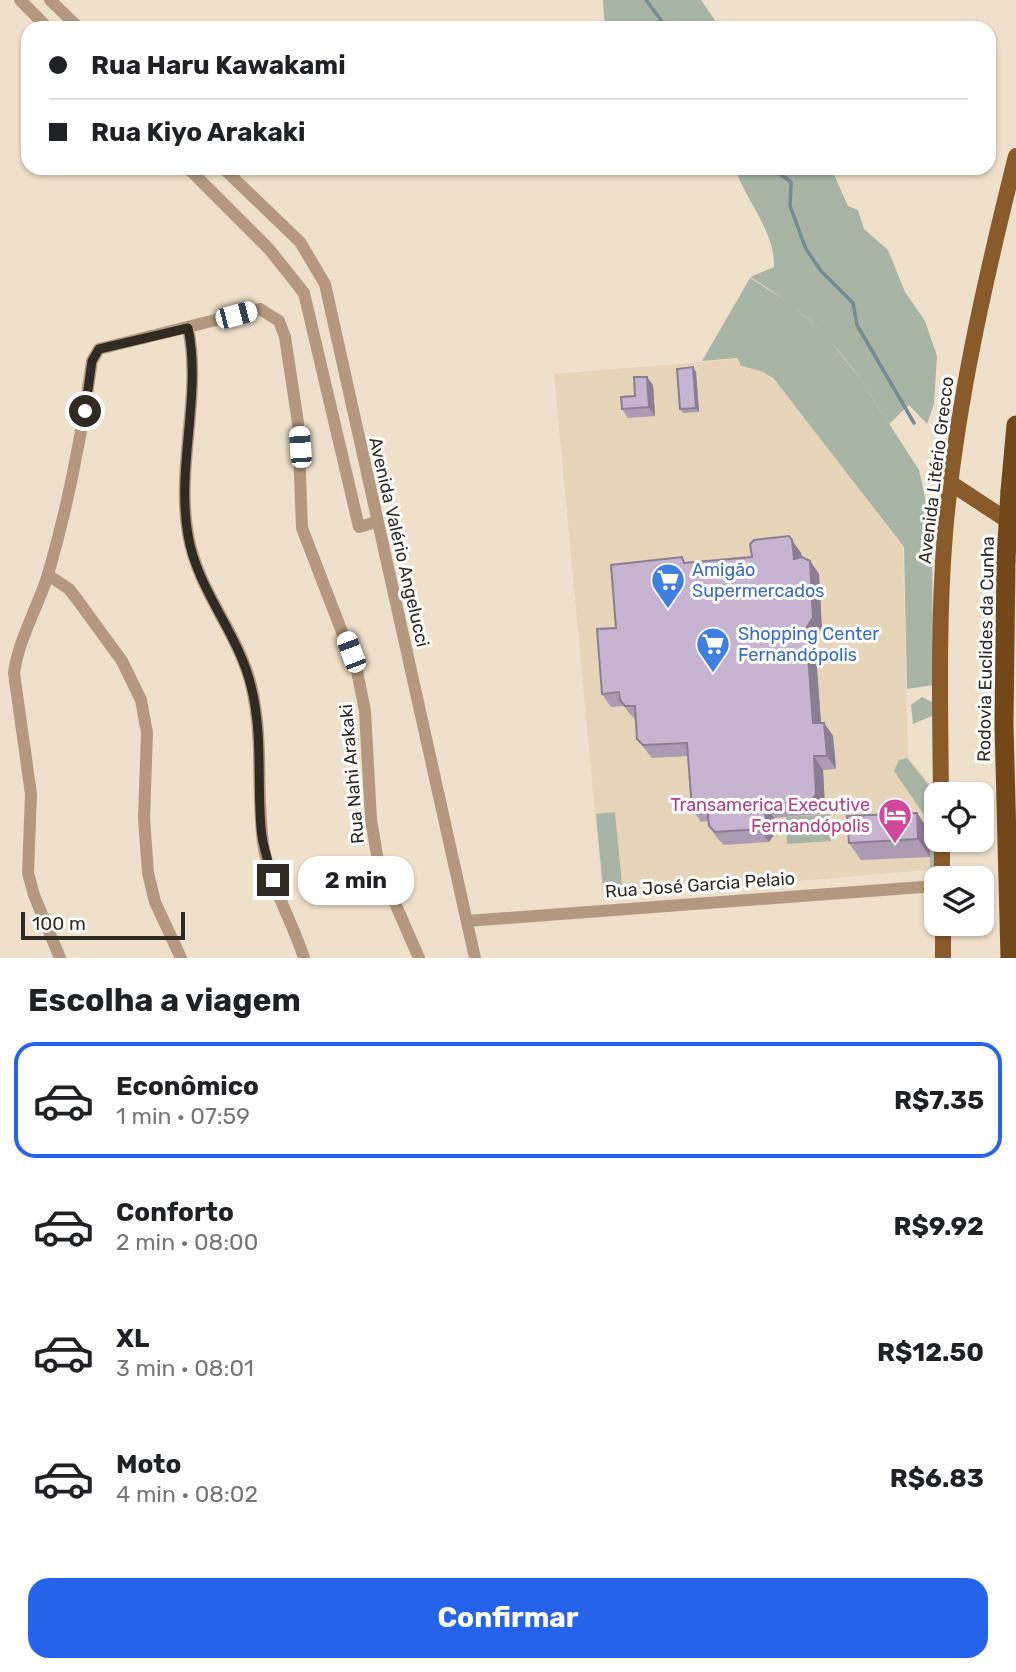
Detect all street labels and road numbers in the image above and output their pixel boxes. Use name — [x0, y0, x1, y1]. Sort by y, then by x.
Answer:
street label: Avenida Litério Grecco — [914, 375, 958, 565]
street label: Avenida Valério Angelucci — [364, 435, 434, 649]
street label: Rodovia Euclides da Cunha — [973, 536, 999, 762]
street label: Rua Nahi Arakaki — [335, 703, 369, 845]
street label: Rua José Garcia Pelaio — [604, 867, 796, 903]

